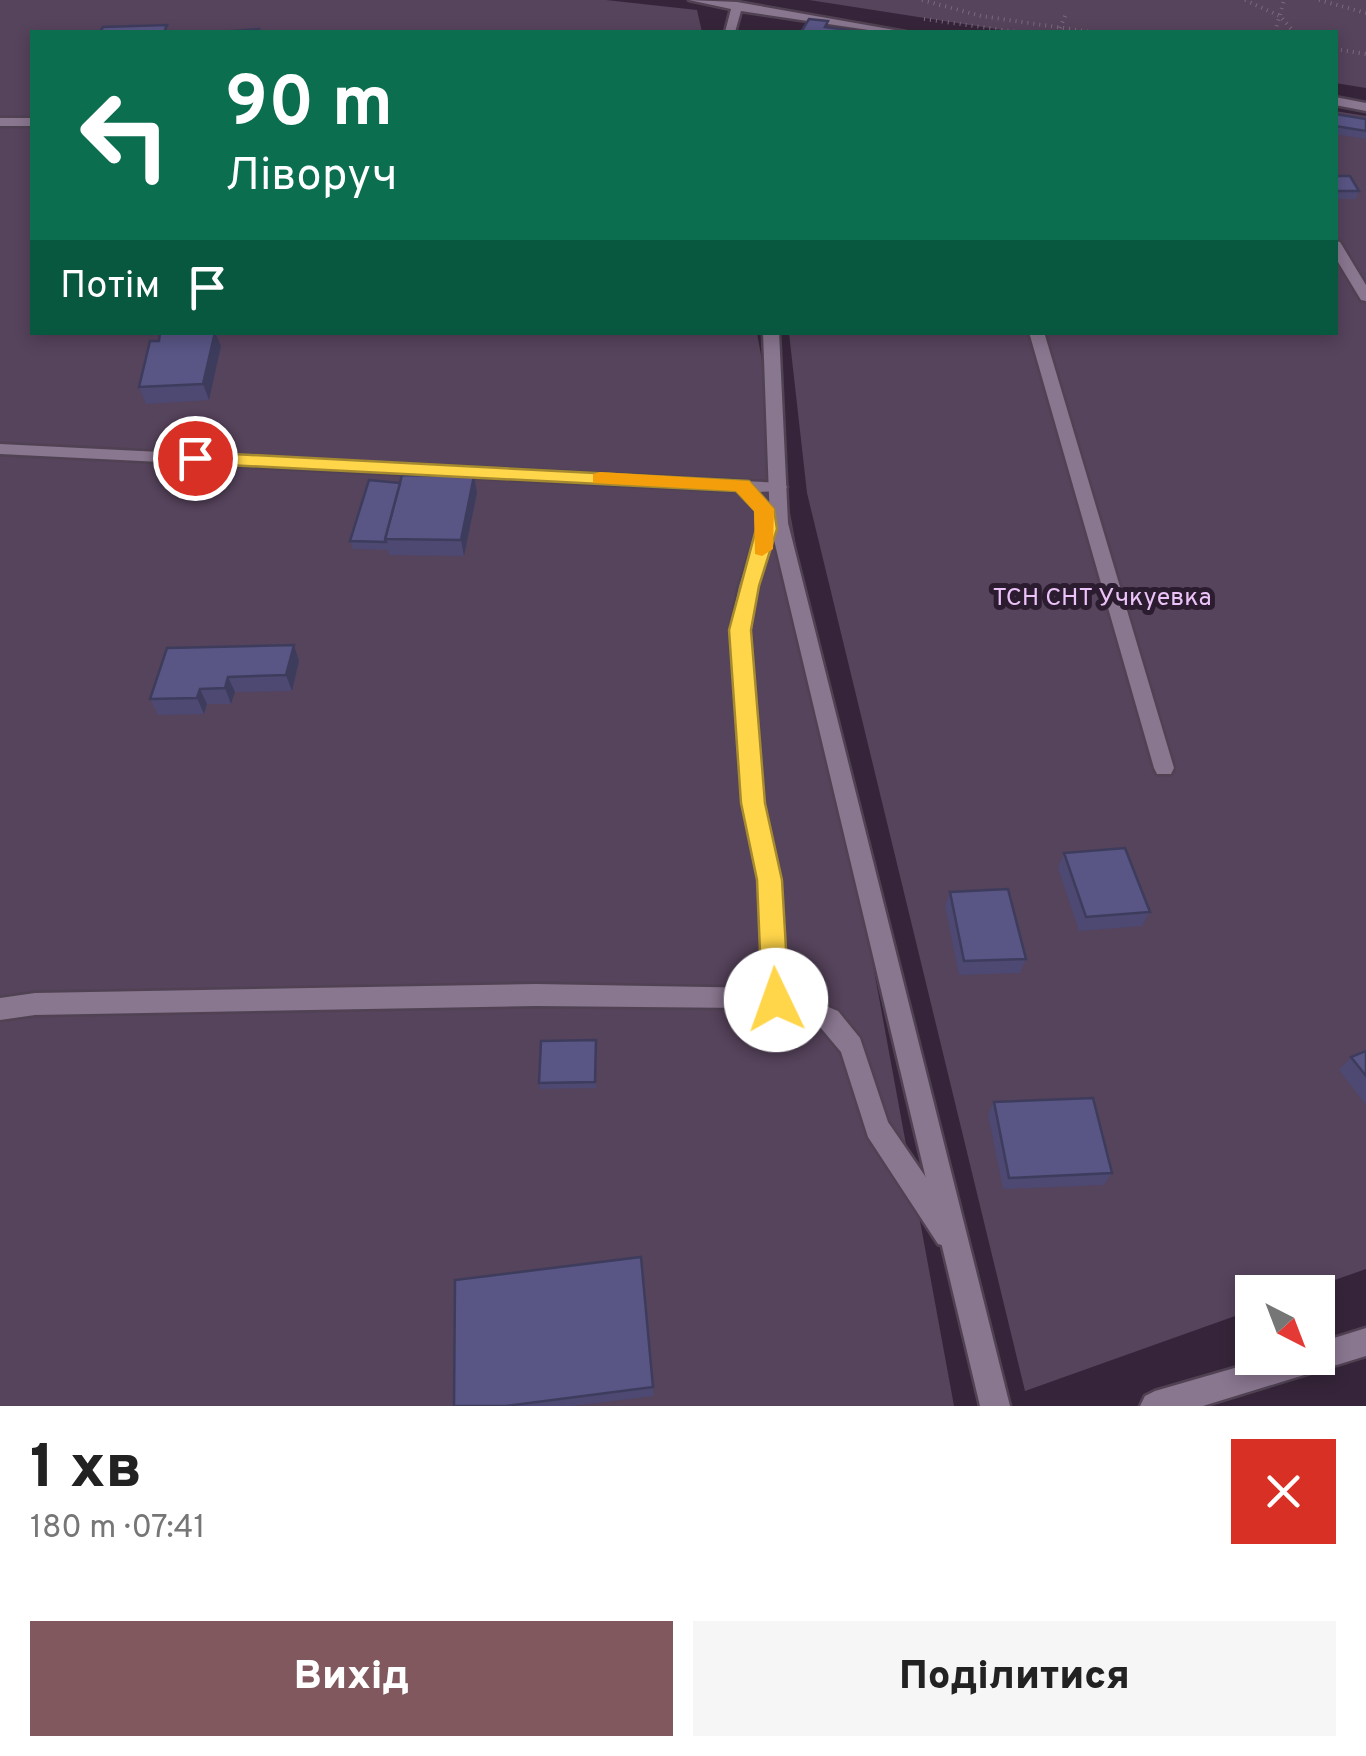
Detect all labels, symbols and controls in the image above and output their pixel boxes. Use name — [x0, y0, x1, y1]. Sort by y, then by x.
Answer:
text: 90 m — [225, 62, 393, 151]
icon: left — [60, 70, 190, 200]
text: Ліворуч — [225, 149, 398, 206]
icon: arrive — [180, 260, 235, 315]
text: Потім — [60, 263, 160, 312]
pin — [153, 416, 238, 501]
icon: arrive — [168, 431, 223, 486]
park label: ТСН СНТ Учкуевка — [992, 583, 1212, 615]
position arrow — [724, 948, 828, 1052]
north arrow — [1235, 1275, 1335, 1375]
map controls — [1235, 1275, 1335, 1375]
text: 1 хв — [30, 1433, 142, 1509]
button: close — [1231, 1439, 1336, 1544]
text: 180 m · 07:41 — [30, 1509, 205, 1549]
button: Вихід — [30, 1621, 673, 1736]
button: Поділитися — [693, 1621, 1336, 1736]

